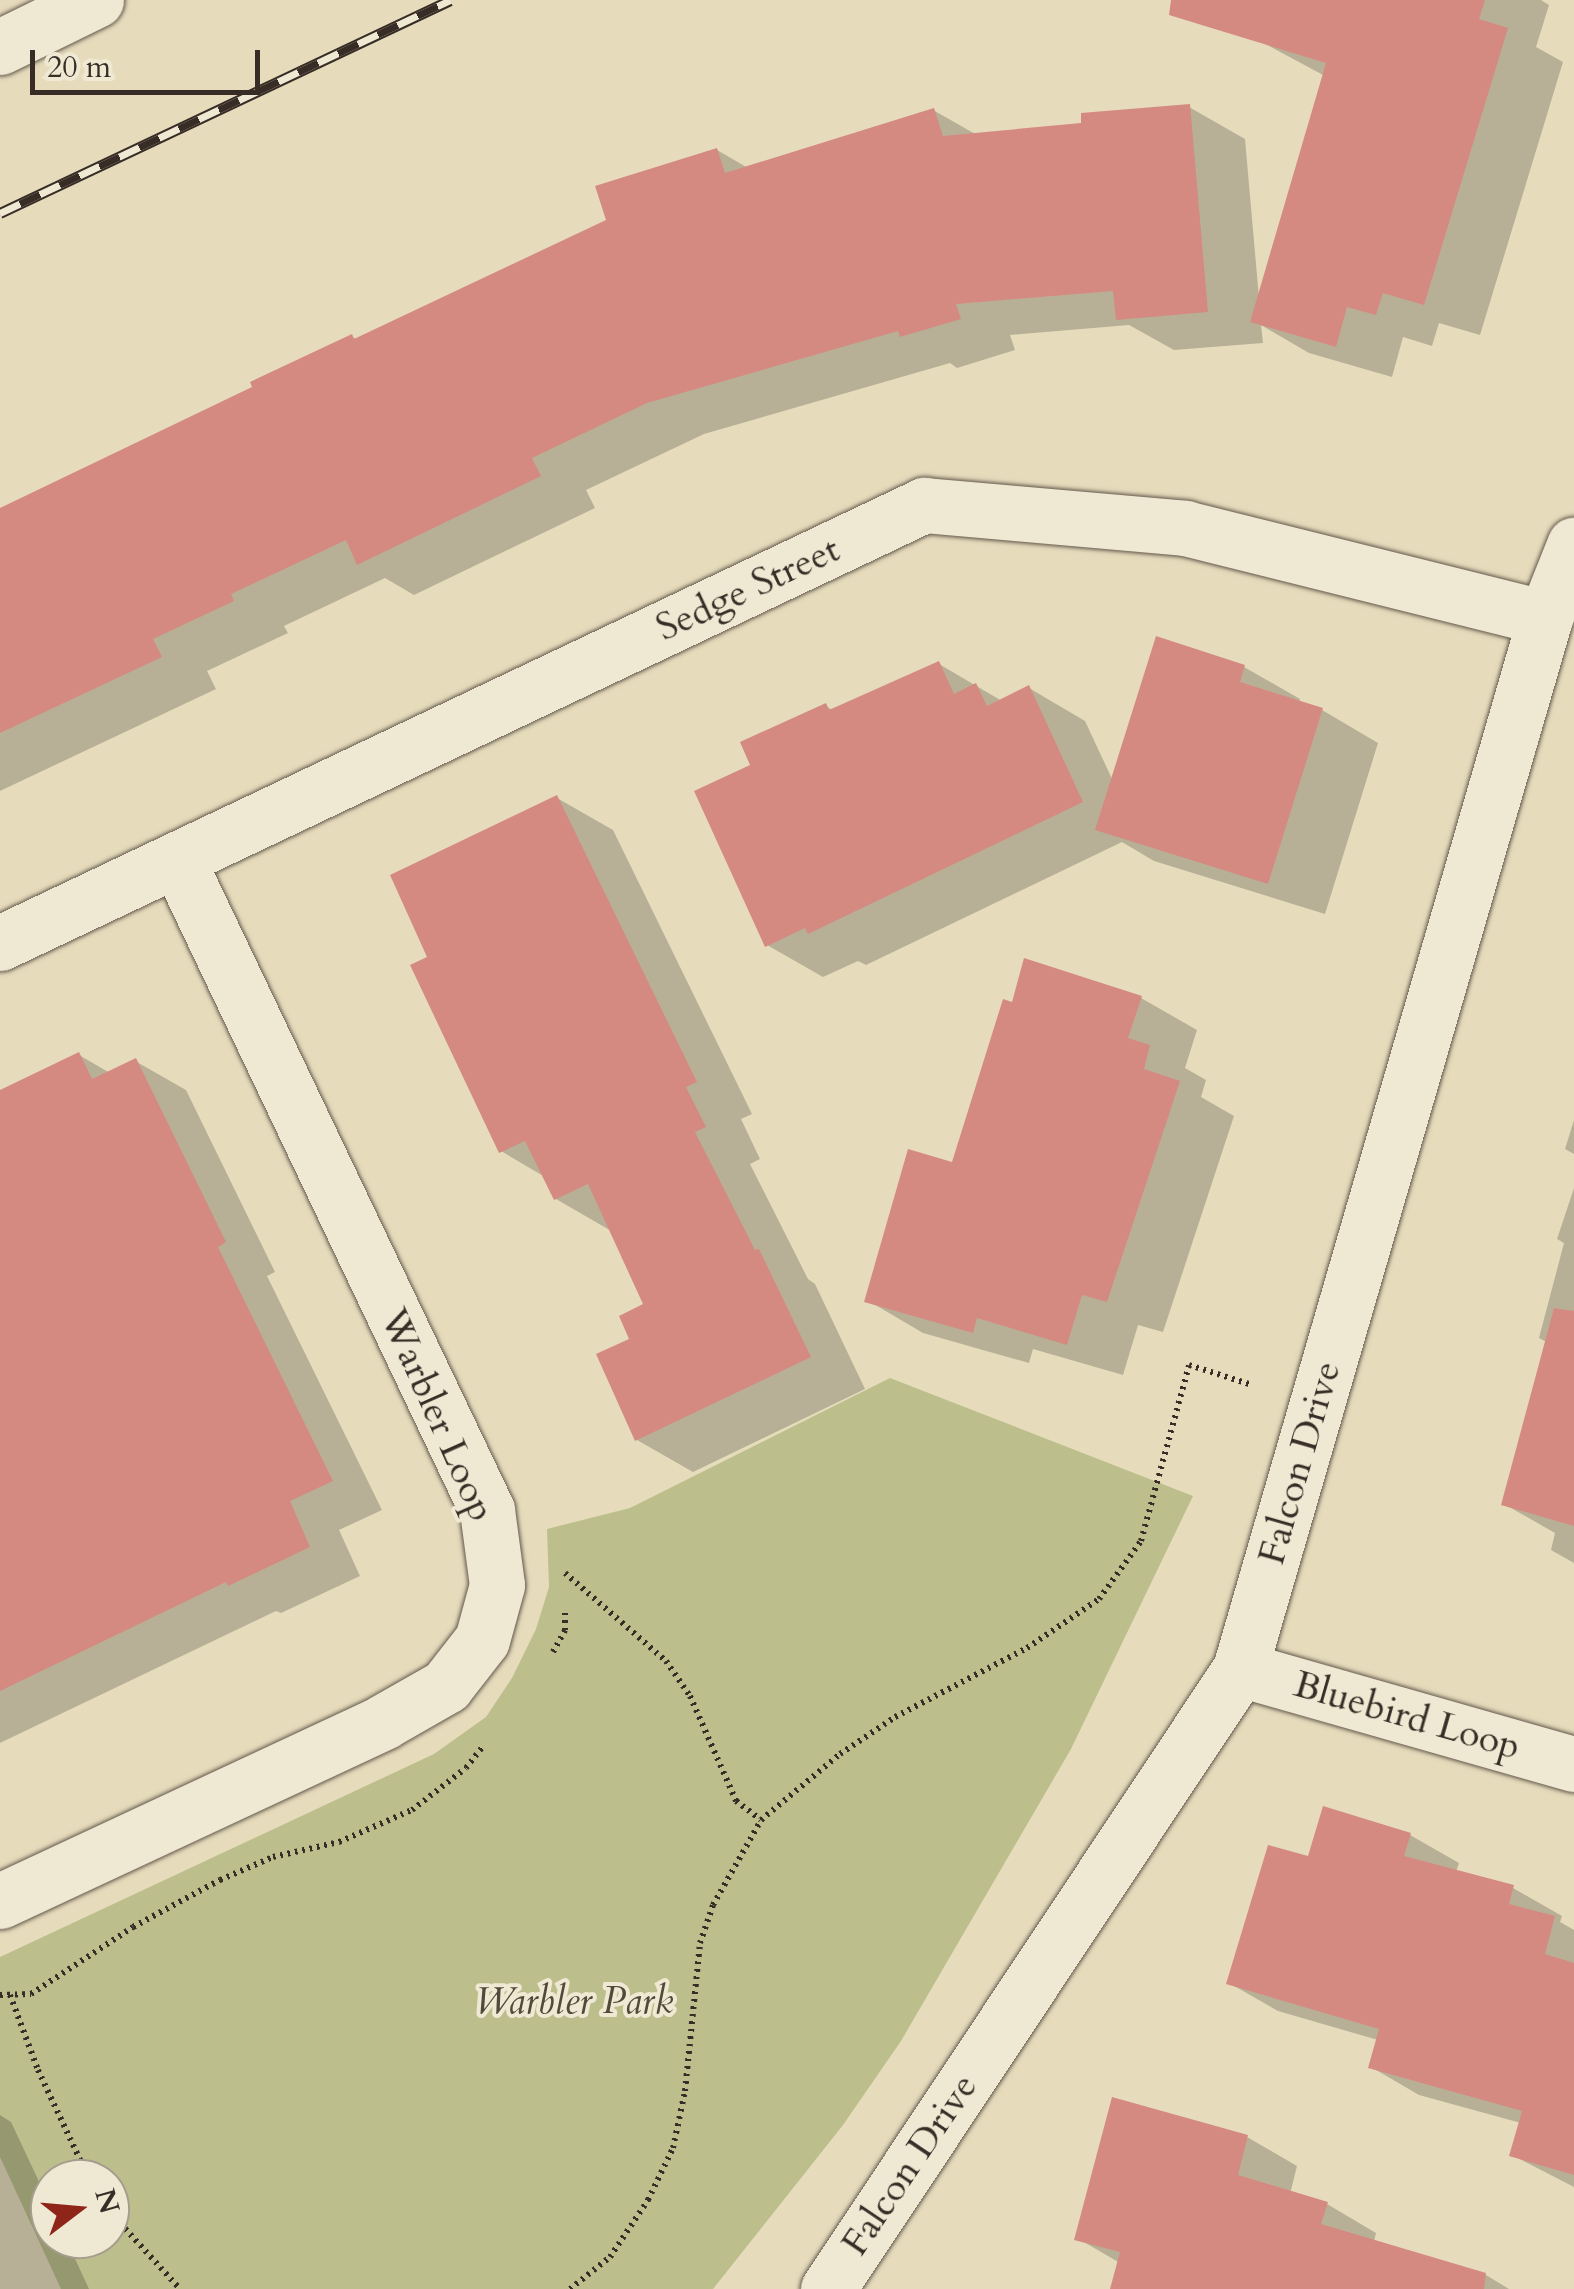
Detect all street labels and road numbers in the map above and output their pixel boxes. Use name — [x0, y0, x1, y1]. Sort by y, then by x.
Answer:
street label: Sedge Street — [649, 527, 847, 651]
street label: Warbler Loop — [370, 1302, 504, 1528]
street label: Falcon Drive — [1249, 1356, 1351, 1570]
street label: Bluebird Loop — [1289, 1662, 1525, 1770]
street label: Falcon Drive — [833, 2065, 987, 2265]

